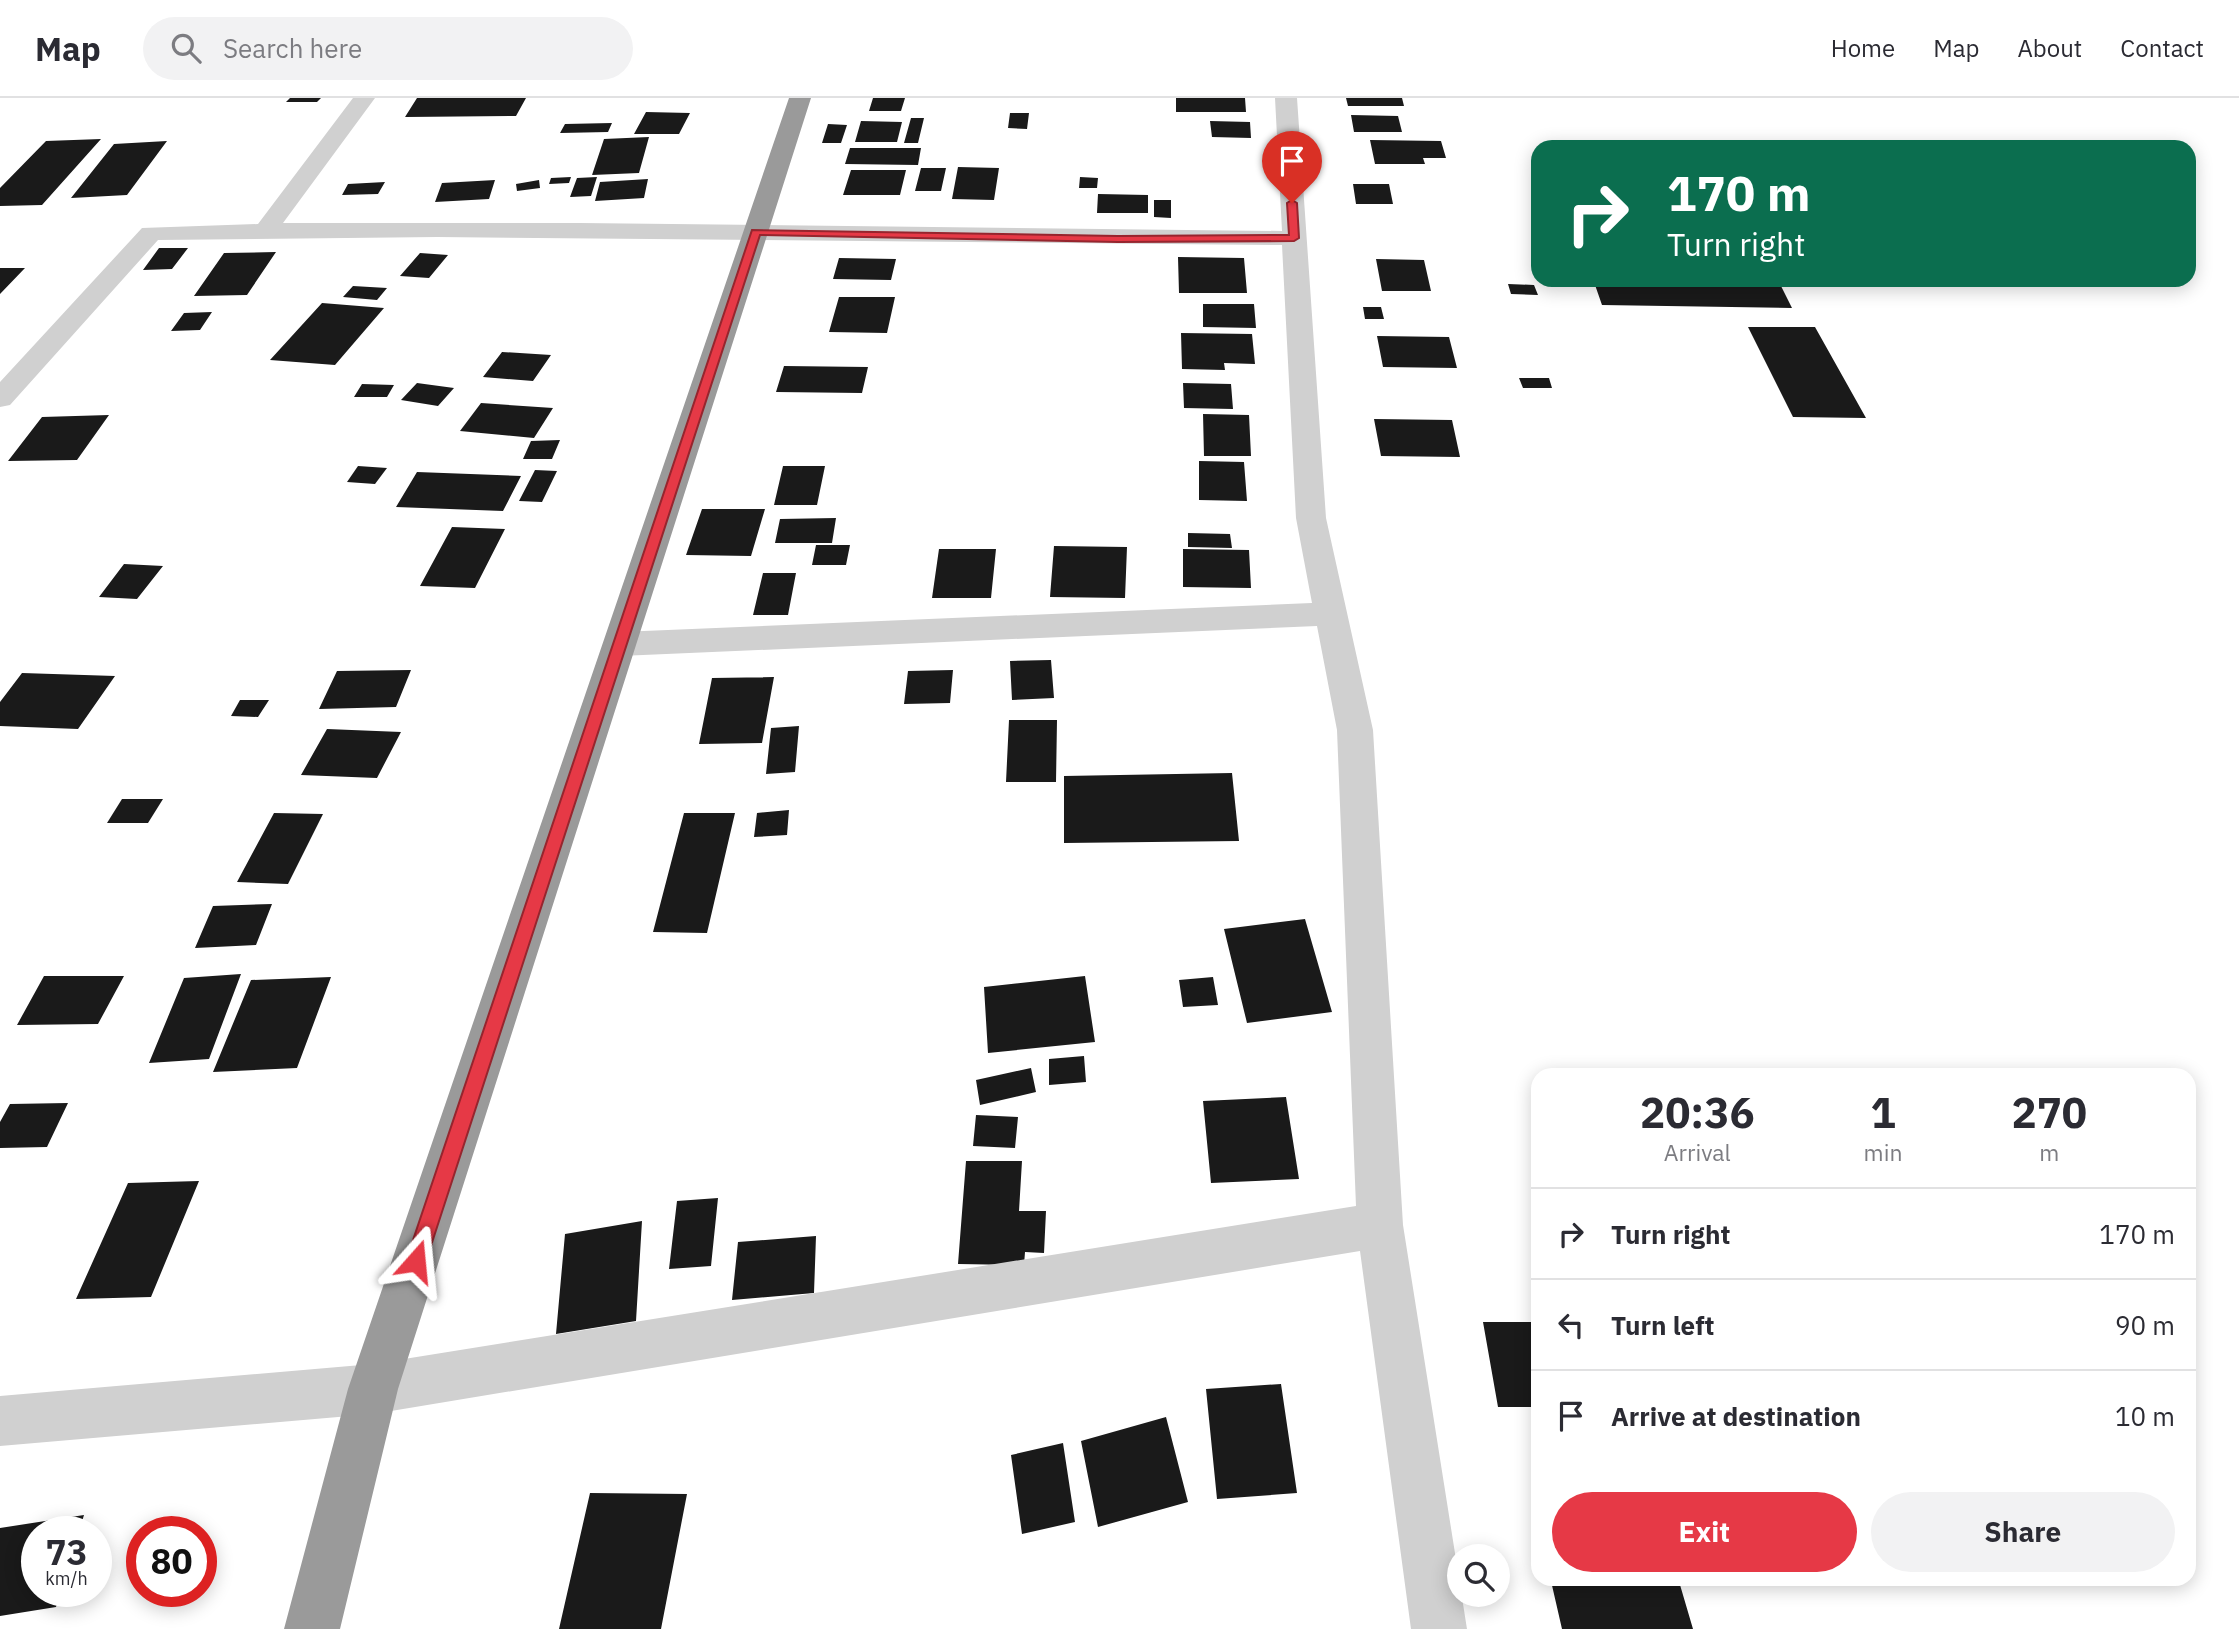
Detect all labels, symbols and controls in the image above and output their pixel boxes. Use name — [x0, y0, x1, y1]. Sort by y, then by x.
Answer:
search box — [143, 17, 633, 80]
text: Map — [35, 27, 101, 70]
icon: search — [167, 29, 205, 67]
text: Search here — [223, 31, 362, 65]
text: Home — [1831, 32, 1895, 64]
text: Map — [1933, 32, 1979, 64]
text: About — [2017, 32, 2082, 64]
text: Contact — [2120, 32, 2204, 64]
pin — [1262, 131, 1322, 203]
icon: arrive — [1273, 142, 1311, 180]
text: 170 m — [1667, 161, 1811, 224]
icon: right — [1552, 168, 1643, 259]
text: Turn right — [1667, 223, 1805, 265]
text: 20:36 — [1640, 1085, 1755, 1140]
text: 1 — [1870, 1085, 1896, 1140]
text: 270 — [2011, 1085, 2087, 1140]
text: Arrival — [1664, 1137, 1731, 1167]
text: min — [1864, 1137, 1902, 1167]
text: m — [2039, 1137, 2059, 1167]
icon: right — [1552, 1215, 1590, 1253]
text: Turn right — [1611, 1217, 1730, 1251]
text: 170 m — [2099, 1217, 2175, 1251]
position arrow — [379, 1224, 453, 1298]
icon: left — [1552, 1306, 1590, 1344]
text: Turn left — [1611, 1308, 1714, 1342]
text: 90 m — [2115, 1308, 2175, 1342]
icon: arrive — [1552, 1397, 1590, 1435]
text: Arrive at destination — [1611, 1399, 1861, 1433]
text: 10 m — [2115, 1399, 2175, 1433]
button: Exit — [1552, 1492, 1857, 1572]
button: Share — [1871, 1492, 2175, 1572]
speed limit sign: 80 — [126, 1516, 217, 1607]
text: 73 — [45, 1529, 88, 1575]
map controls — [1447, 1544, 1510, 1607]
button: search — [1447, 1544, 1510, 1607]
text: km/h — [45, 1567, 88, 1590]

